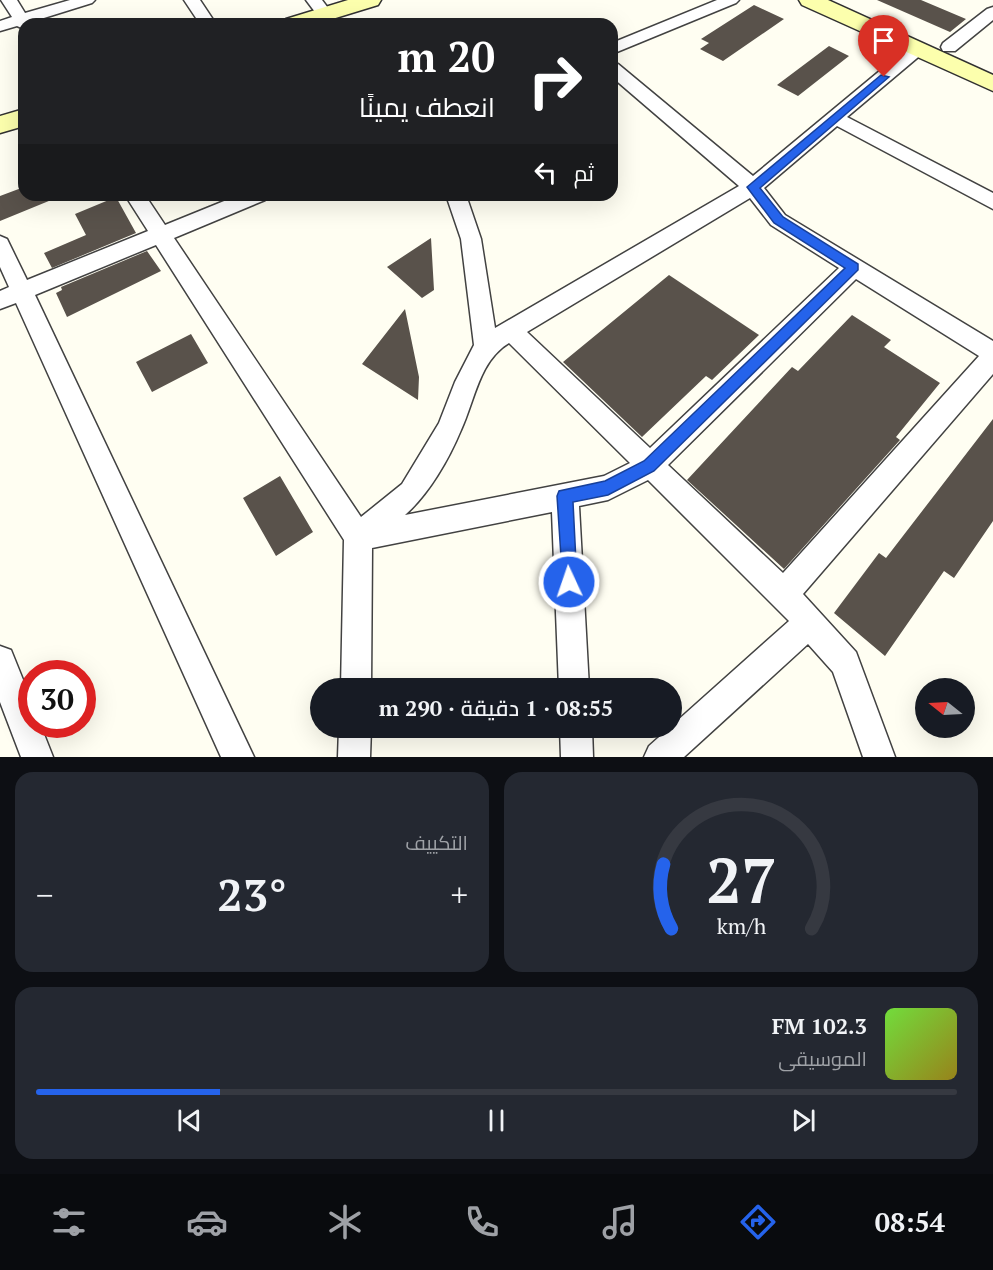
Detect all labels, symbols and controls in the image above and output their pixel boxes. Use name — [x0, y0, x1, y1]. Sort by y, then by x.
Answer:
pin — [858, 15, 909, 77]
icon: arrive — [867, 24, 900, 57]
text: 20 m — [397, 28, 495, 84]
icon: right — [516, 42, 594, 120]
text: انعطف يمينًا — [359, 89, 495, 125]
icon: left — [529, 156, 562, 189]
text: ثم — [574, 158, 594, 187]
position arrow — [537, 550, 601, 614]
speed limit sign: 30 — [18, 660, 96, 738]
north arrow — [915, 678, 975, 738]
map controls — [915, 678, 975, 738]
text: 08:55 · 1 دقيقة · 290 m — [379, 693, 613, 722]
text: التكييف — [405, 829, 468, 856]
text: 27 — [706, 838, 776, 921]
text: 23° — [217, 864, 287, 924]
text: − — [36, 873, 54, 916]
text: + — [450, 873, 468, 916]
text: km/h — [716, 912, 766, 940]
text: 102.3 FM — [772, 1011, 867, 1040]
text: الموسيقى — [778, 1045, 867, 1072]
icon: previous — [173, 1104, 206, 1137]
icon: pause — [480, 1104, 513, 1137]
icon: next — [787, 1104, 820, 1137]
icon: filters — [48, 1201, 90, 1243]
icon: car — [186, 1201, 228, 1243]
icon: climate — [324, 1201, 366, 1243]
icon: phone — [461, 1201, 503, 1243]
icon: music — [599, 1201, 641, 1243]
icon: directions — [737, 1201, 779, 1243]
text: 08:54 — [875, 1204, 945, 1240]

